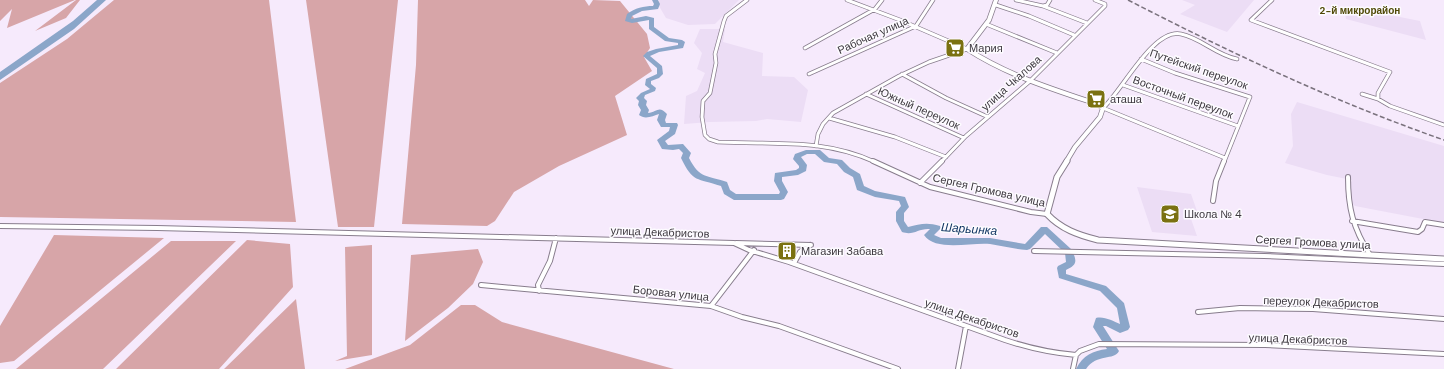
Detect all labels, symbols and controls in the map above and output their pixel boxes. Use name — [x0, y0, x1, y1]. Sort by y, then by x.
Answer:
district label: 2-й микрорайон — [1320, 4, 1400, 17]
street label: Рабочая улица — [835, 13, 911, 57]
supermarket icon: Мария — [944, 37, 966, 59]
place label: Мария — [969, 41, 1003, 55]
street label: Путейский переулок — [1148, 46, 1250, 92]
street label: улица Чкалова — [978, 52, 1045, 114]
street label: Восточный переулок — [1131, 72, 1235, 122]
street label: Южный переулок — [876, 84, 962, 132]
supermarket icon: аташа — [1085, 88, 1107, 110]
place label: аташа — [1110, 92, 1143, 106]
street label: Сергея Громова улица — [931, 170, 1048, 210]
school or university icon: Школа № 4 — [1159, 203, 1181, 225]
place label: Школа № 4 — [1184, 207, 1242, 221]
water label: Шарьинка — [940, 219, 998, 239]
street label: улица Декабристов — [610, 223, 710, 241]
street label: Сергея Громова улица — [1255, 232, 1372, 252]
building icon: Магазин Забава — [776, 240, 798, 262]
place label: Магазин Забава — [801, 244, 884, 258]
street label: Боровая улица — [632, 282, 711, 304]
street label: переулок Декабристов — [1263, 293, 1379, 311]
street label: улица Декабристов — [923, 295, 1021, 341]
street label: улица Декабристов — [1248, 330, 1348, 348]

